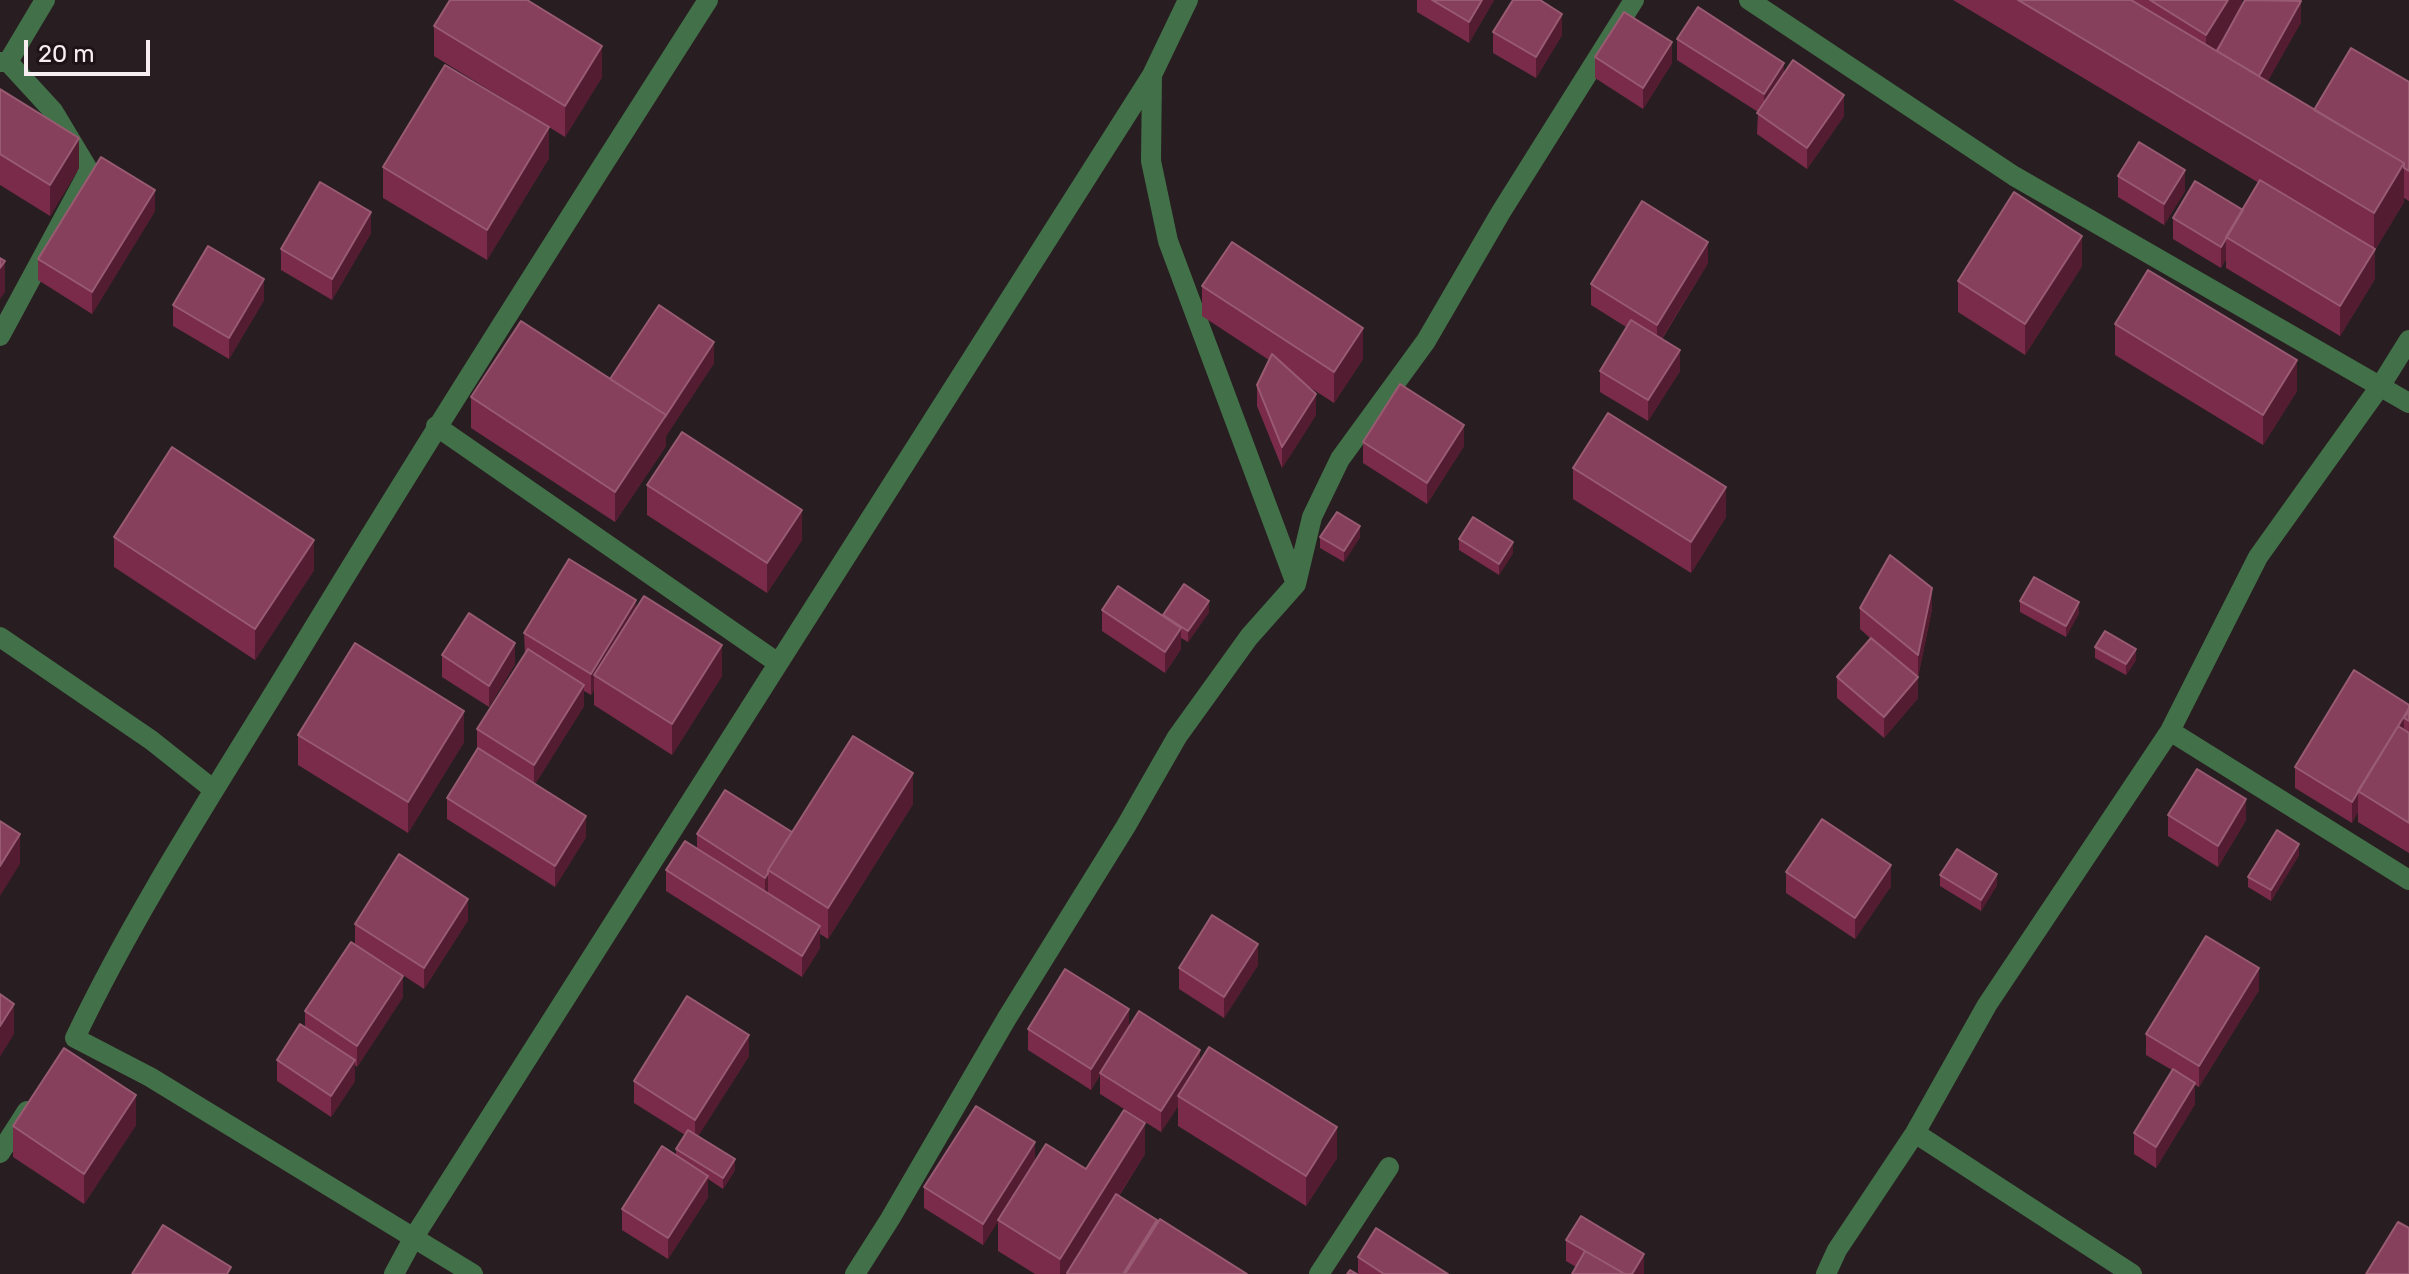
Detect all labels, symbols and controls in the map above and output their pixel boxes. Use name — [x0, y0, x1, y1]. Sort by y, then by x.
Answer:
scale bar — [28, 24, 154, 74]
text: 20 m — [38, 40, 95, 68]

